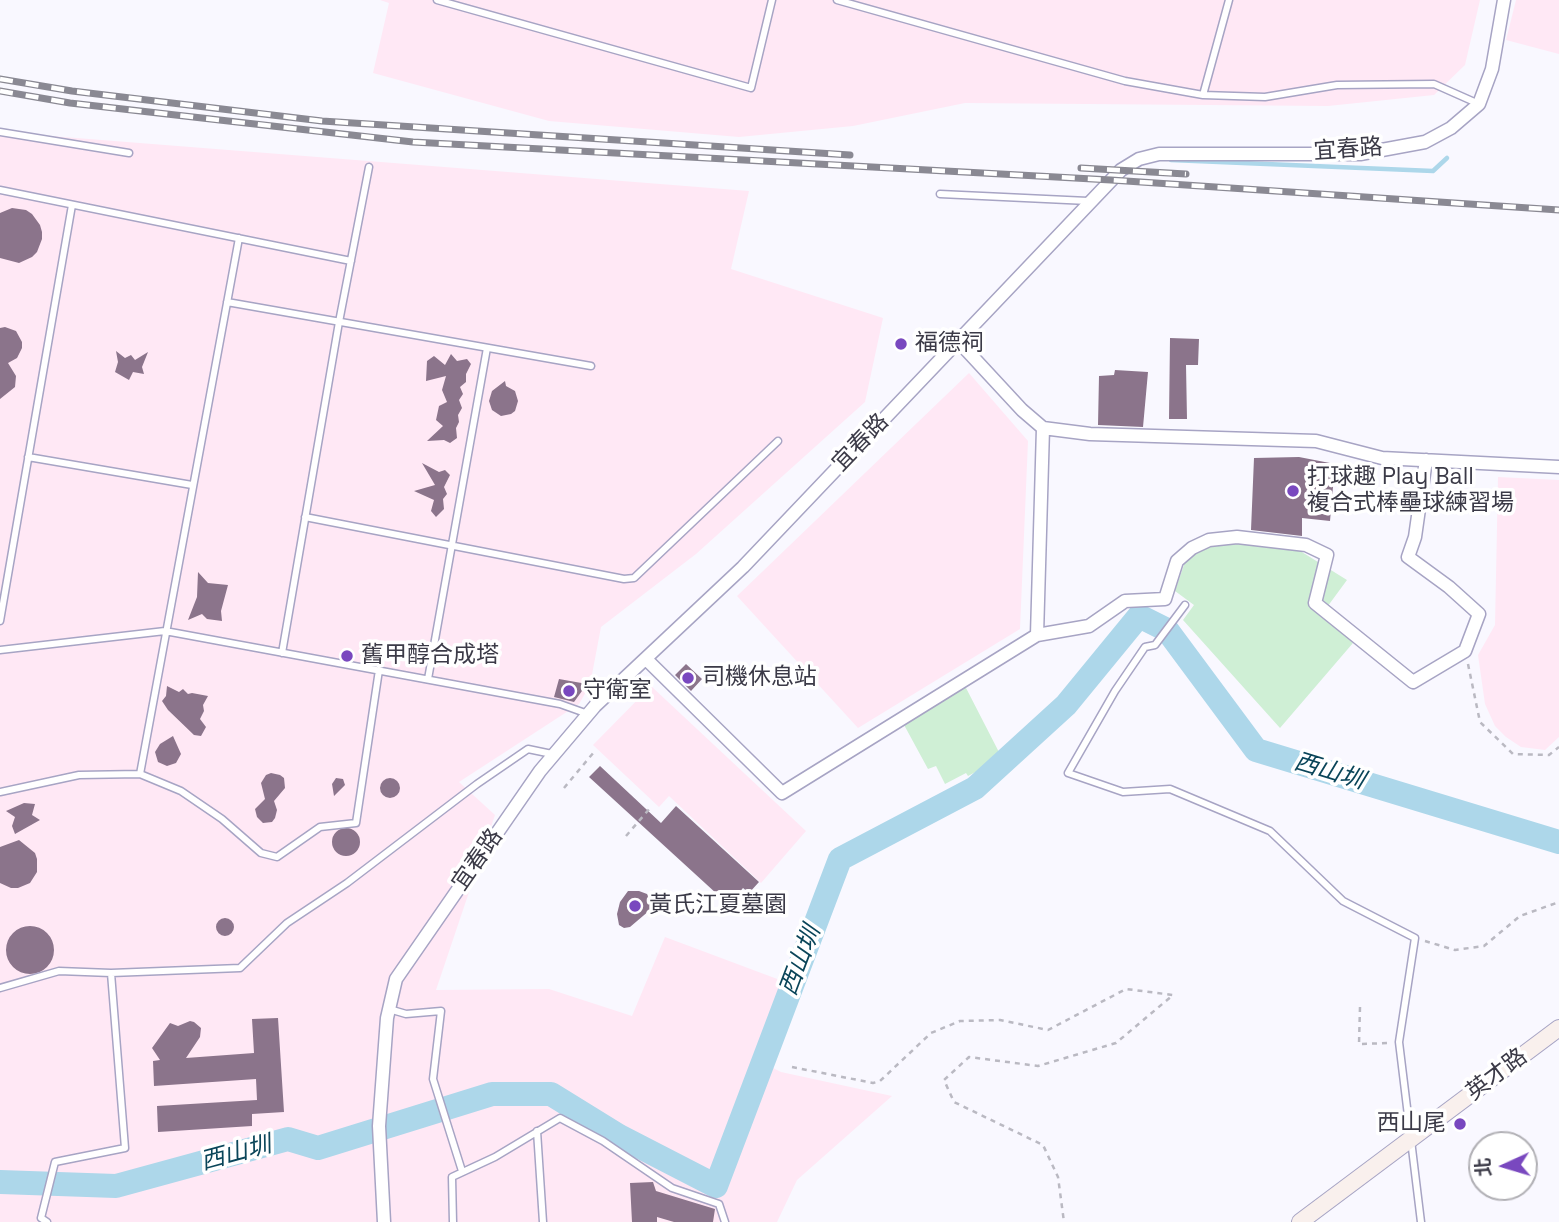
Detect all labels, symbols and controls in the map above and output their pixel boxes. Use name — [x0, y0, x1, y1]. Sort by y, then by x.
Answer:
street label: 宜春路 — [1313, 134, 1383, 166]
place label: 福德祠 — [915, 330, 984, 358]
marker: 福德祠 — [893, 336, 909, 352]
street label: 宜春路 — [827, 409, 895, 477]
place label: 打球趣 Play Ball 複合式棒壘球練習場 — [1307, 464, 1514, 518]
marker: 打球趣 Play Ball 複合式棒壘球練習場 — [1285, 483, 1301, 499]
place label: 舊甲醇合成塔 — [361, 642, 499, 670]
marker: 舊甲醇合成塔 — [339, 648, 355, 664]
place label: 司機休息站 — [702, 664, 817, 692]
marker: 司機休息站 — [680, 670, 696, 686]
place label: 守衛室 — [583, 677, 652, 705]
marker: 守衛室 — [561, 683, 577, 699]
water label: 西山圳 — [1290, 748, 1368, 796]
street label: 宜春路 — [447, 824, 509, 896]
place label: 黃氏江夏墓園 — [649, 892, 787, 920]
marker: 黃氏江夏墓園 — [627, 898, 643, 914]
water label: 西山圳 — [775, 922, 827, 1000]
street label: 英才路 — [1461, 1043, 1533, 1107]
place label: 西山尾 — [1377, 1110, 1446, 1138]
marker: 西山尾 — [1452, 1116, 1468, 1132]
water label: 西山圳 — [197, 1131, 275, 1177]
north arrow — [1468, 1131, 1538, 1201]
text: 北 — [1470, 1157, 1497, 1178]

